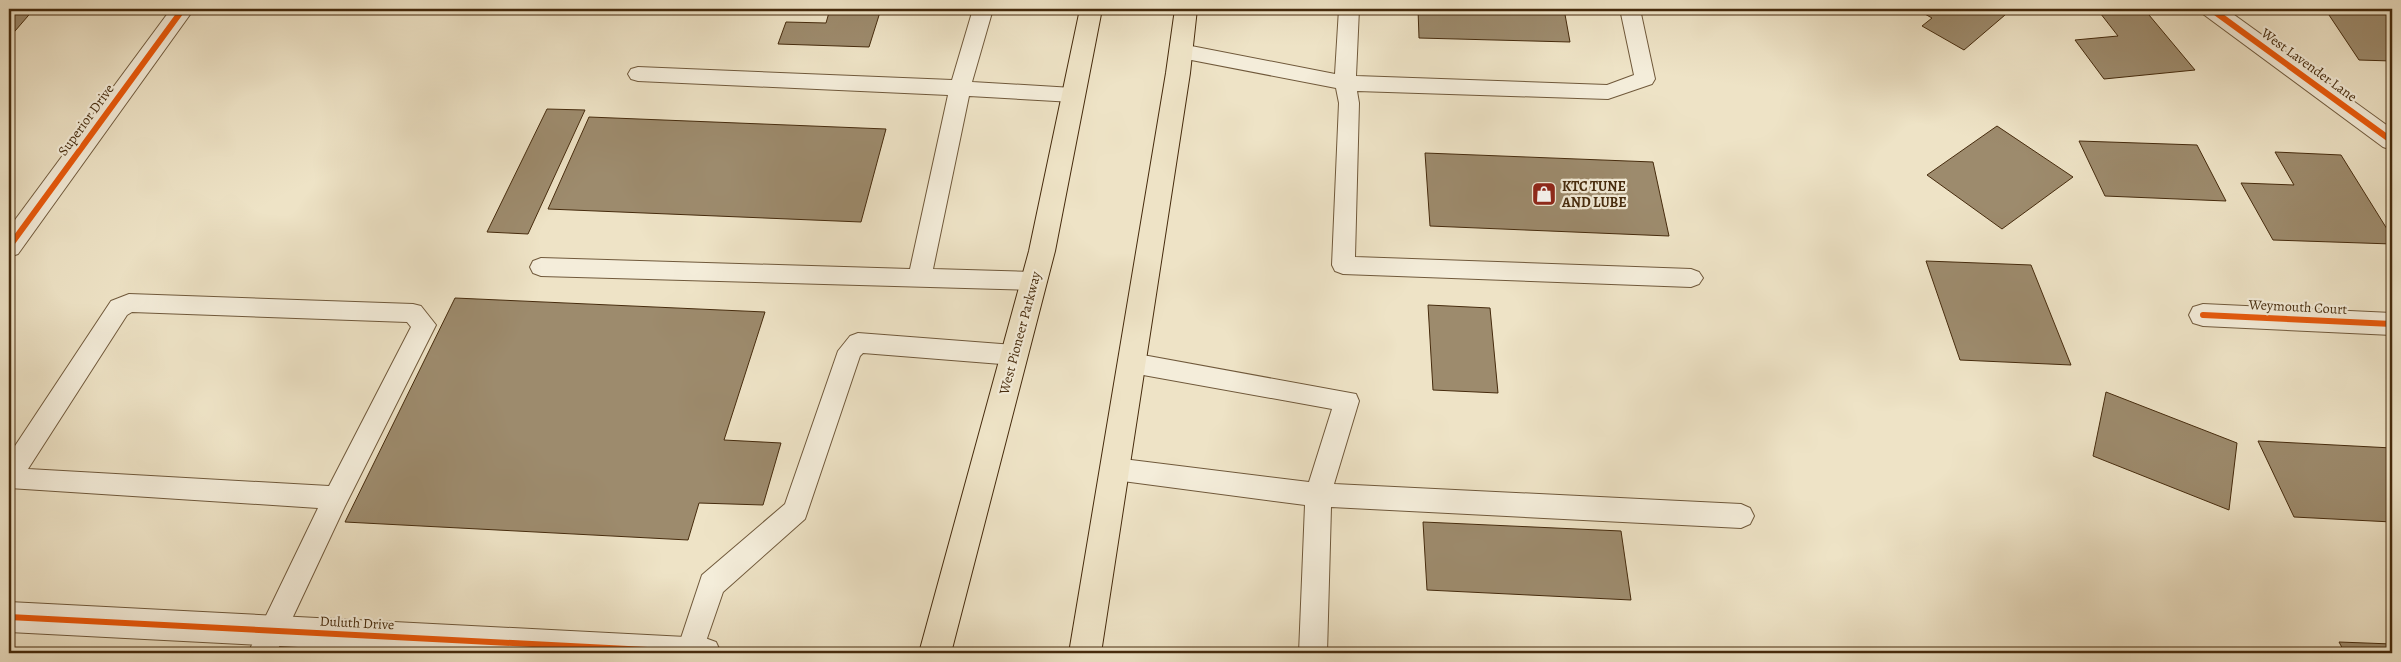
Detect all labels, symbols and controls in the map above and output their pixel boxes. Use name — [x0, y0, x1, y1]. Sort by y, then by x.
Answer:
street label: West Lavender Lane — [2256, 23, 2361, 106]
street label: Superior Drive — [53, 80, 119, 160]
place label: KTC TUNE AND LUBE — [1561, 177, 1627, 212]
shop icon: KTC TUNE AND LUBE — [1531, 181, 1557, 207]
street label: West Pioneer Parkway — [994, 269, 1046, 398]
street label: Weymouth Court — [2247, 295, 2348, 319]
street label: Duluth Drive — [319, 612, 395, 634]

